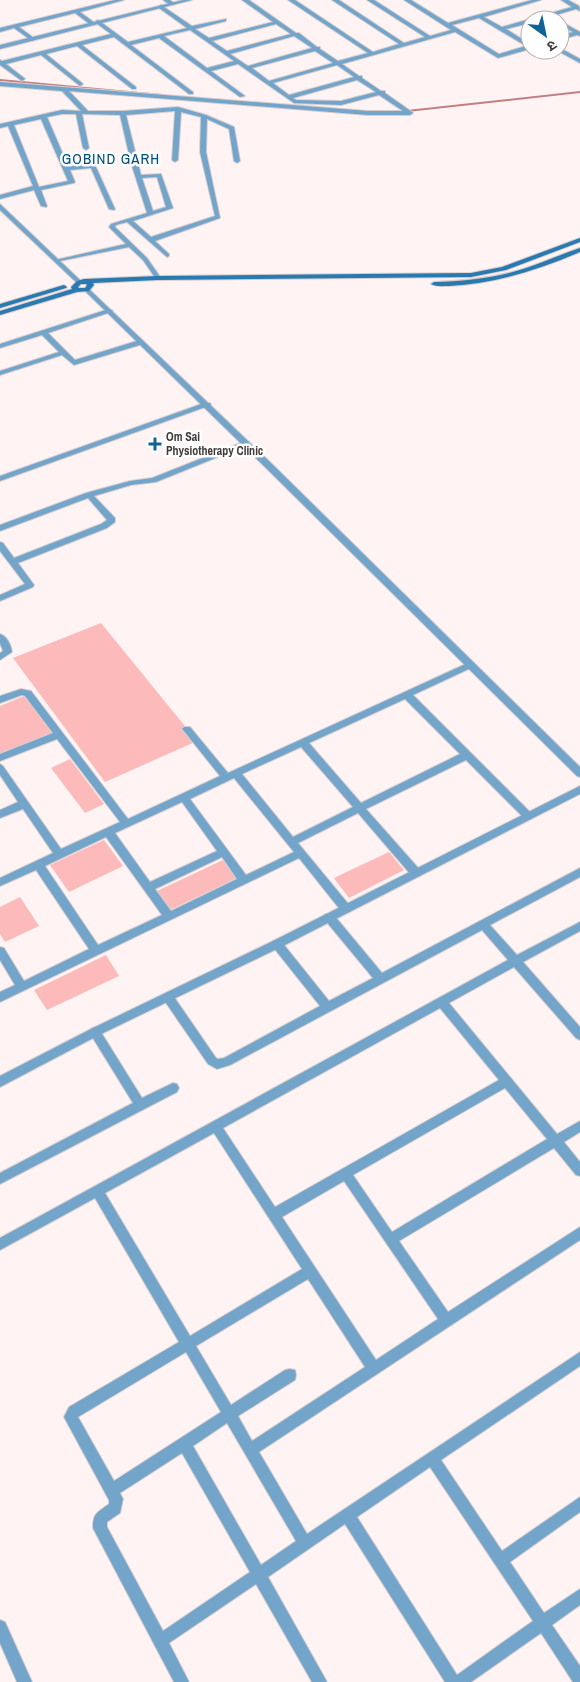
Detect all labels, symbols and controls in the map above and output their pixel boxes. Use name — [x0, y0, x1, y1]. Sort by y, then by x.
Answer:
north arrow — [520, 10, 570, 60]
text: उ — [543, 36, 560, 56]
district label: GOBIND GARH — [62, 148, 160, 169]
place label: Om Sai Physiotherapy Clinic — [166, 429, 264, 459]
marker: Om Sai Physiotherapy Clinic — [148, 437, 162, 451]

